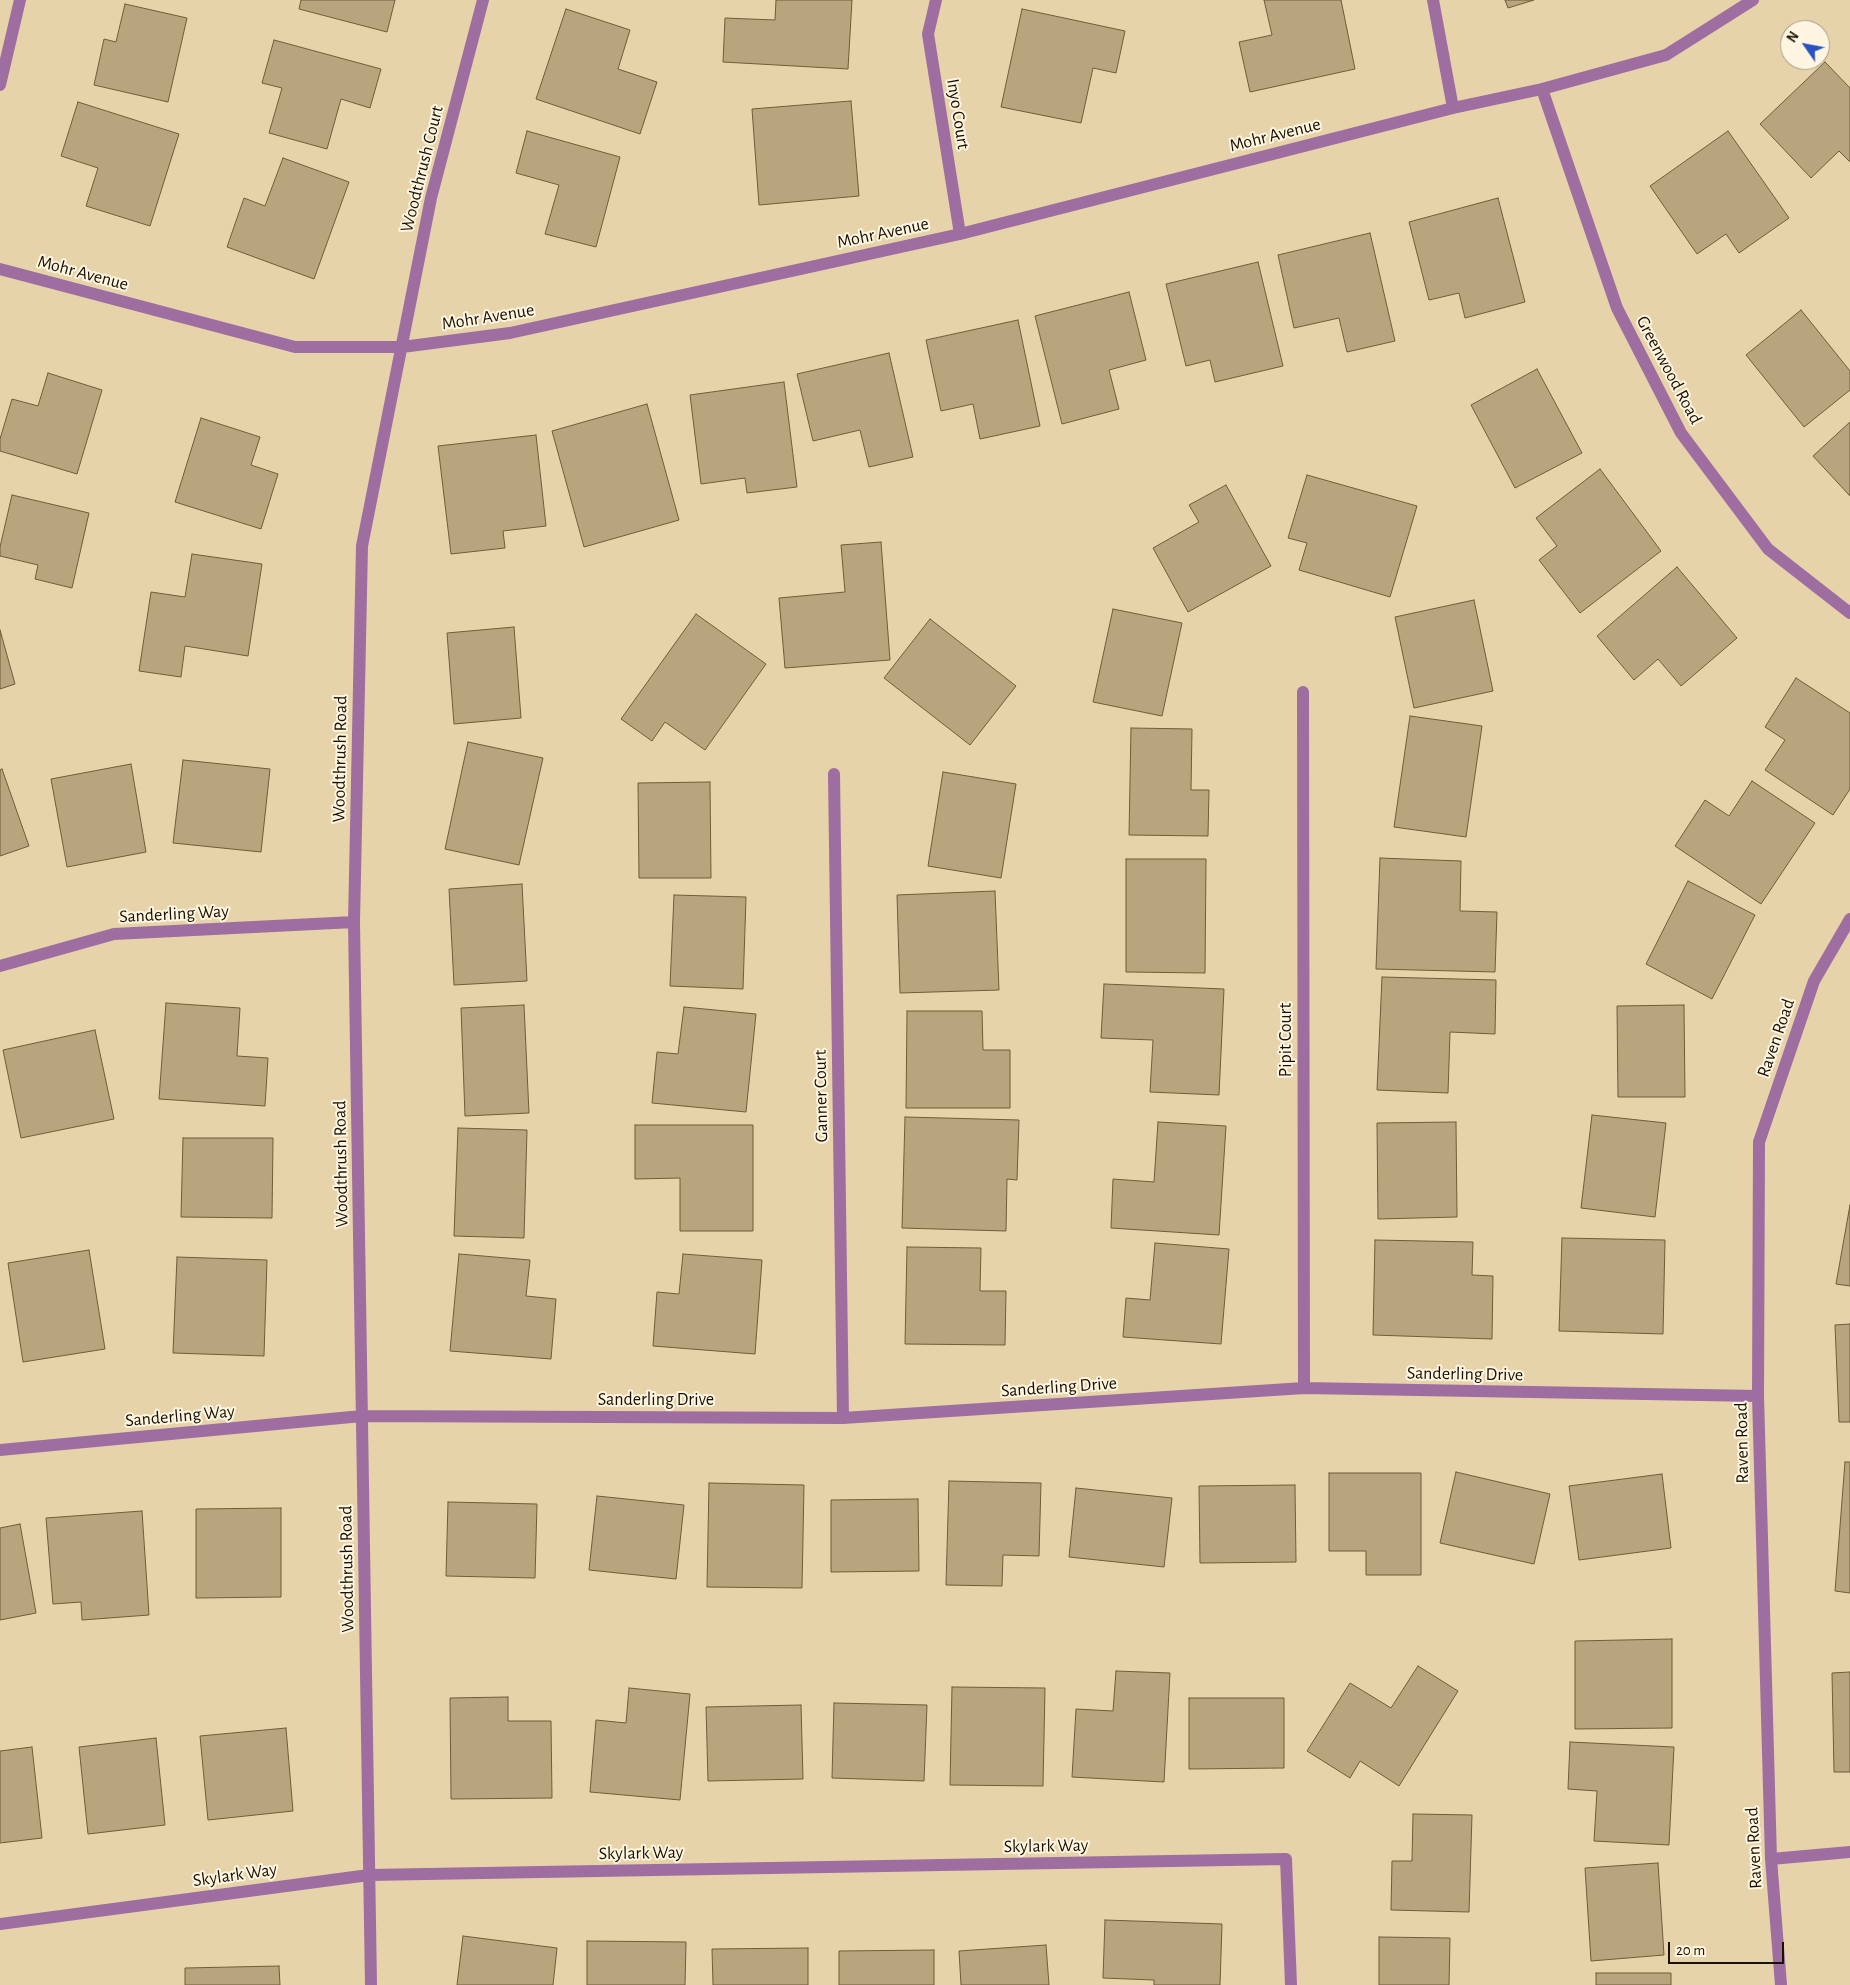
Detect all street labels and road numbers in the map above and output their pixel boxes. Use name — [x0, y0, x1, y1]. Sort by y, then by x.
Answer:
street label: Inyo Court — [942, 77, 974, 151]
street label: Woodthrush Court — [396, 104, 448, 234]
street label: Mohr Avenue — [1227, 113, 1323, 157]
street label: Mohr Avenue — [835, 213, 931, 253]
street label: Mohr Avenue — [35, 251, 131, 295]
street label: Mohr Avenue — [440, 299, 536, 335]
street label: Greenwood Road — [1631, 312, 1707, 428]
street label: Woodthrush Road — [328, 695, 352, 823]
street label: Sanderling Way — [119, 900, 229, 928]
street label: Raven Road — [1753, 996, 1799, 1080]
street label: Pipit Court — [1275, 1003, 1297, 1077]
street label: Ganner Court — [809, 1050, 833, 1142]
street label: Woodthrush Road — [329, 1100, 353, 1228]
street label: Sanderling Drive — [1407, 1362, 1523, 1386]
street label: Sanderling Drive — [1000, 1372, 1118, 1402]
street label: Sanderling Drive — [598, 1389, 714, 1411]
street label: Sanderling Way — [124, 1400, 236, 1432]
street label: Raven Road — [1730, 1402, 1754, 1484]
street label: Woodthrush Road — [335, 1505, 359, 1633]
street label: Raven Road — [1741, 1807, 1767, 1889]
street label: Skylark Way — [1003, 1834, 1089, 1858]
street label: Skylark Way — [598, 1841, 684, 1865]
street label: Skylark Way — [192, 1858, 278, 1892]

